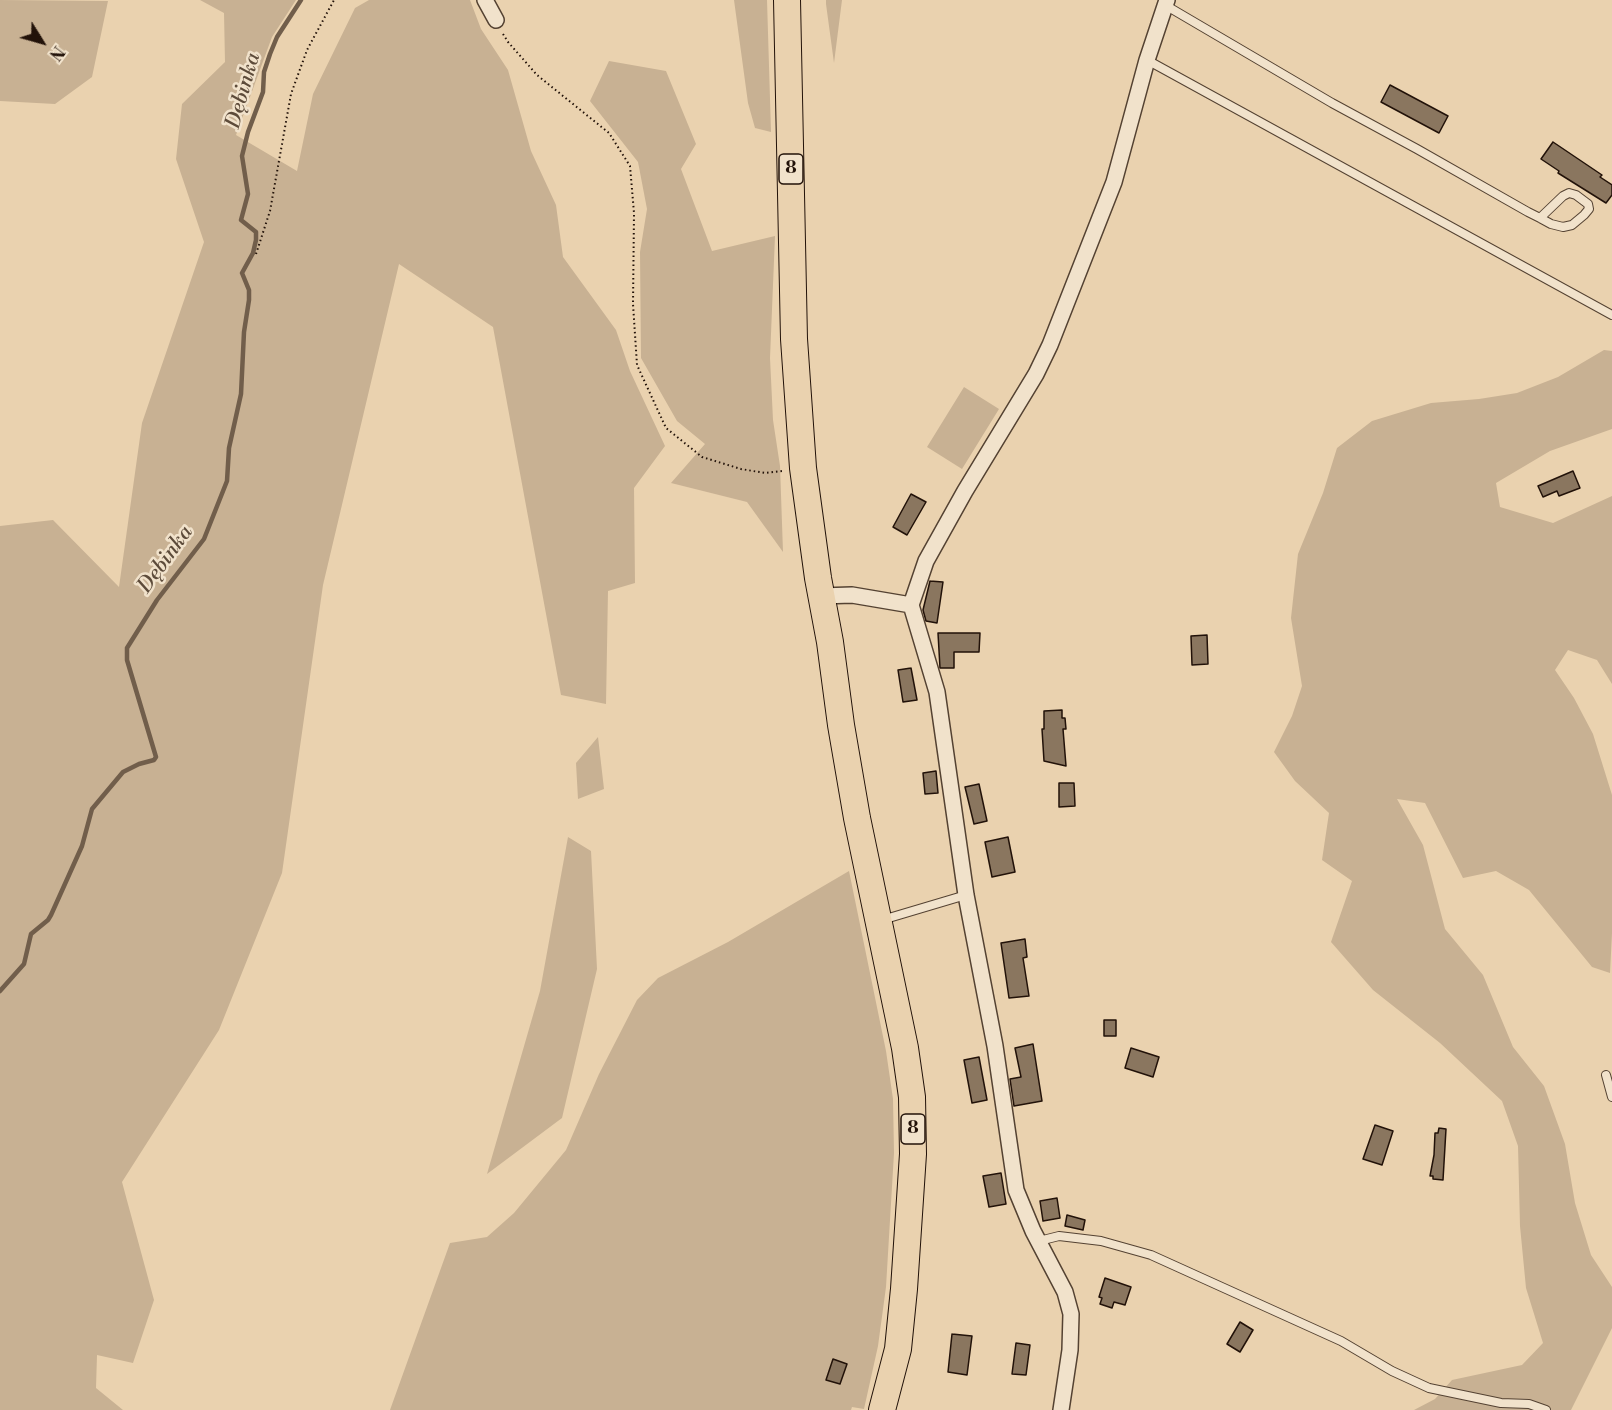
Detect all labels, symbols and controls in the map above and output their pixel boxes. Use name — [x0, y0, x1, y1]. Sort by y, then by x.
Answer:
north arrow — [12, 12, 72, 72]
text: N — [45, 42, 68, 64]
water label: Dębinka — [221, 50, 267, 132]
road number: 8 — [779, 154, 803, 184]
water label: Dębinka — [133, 521, 199, 599]
road number: 8 — [901, 1114, 925, 1144]

